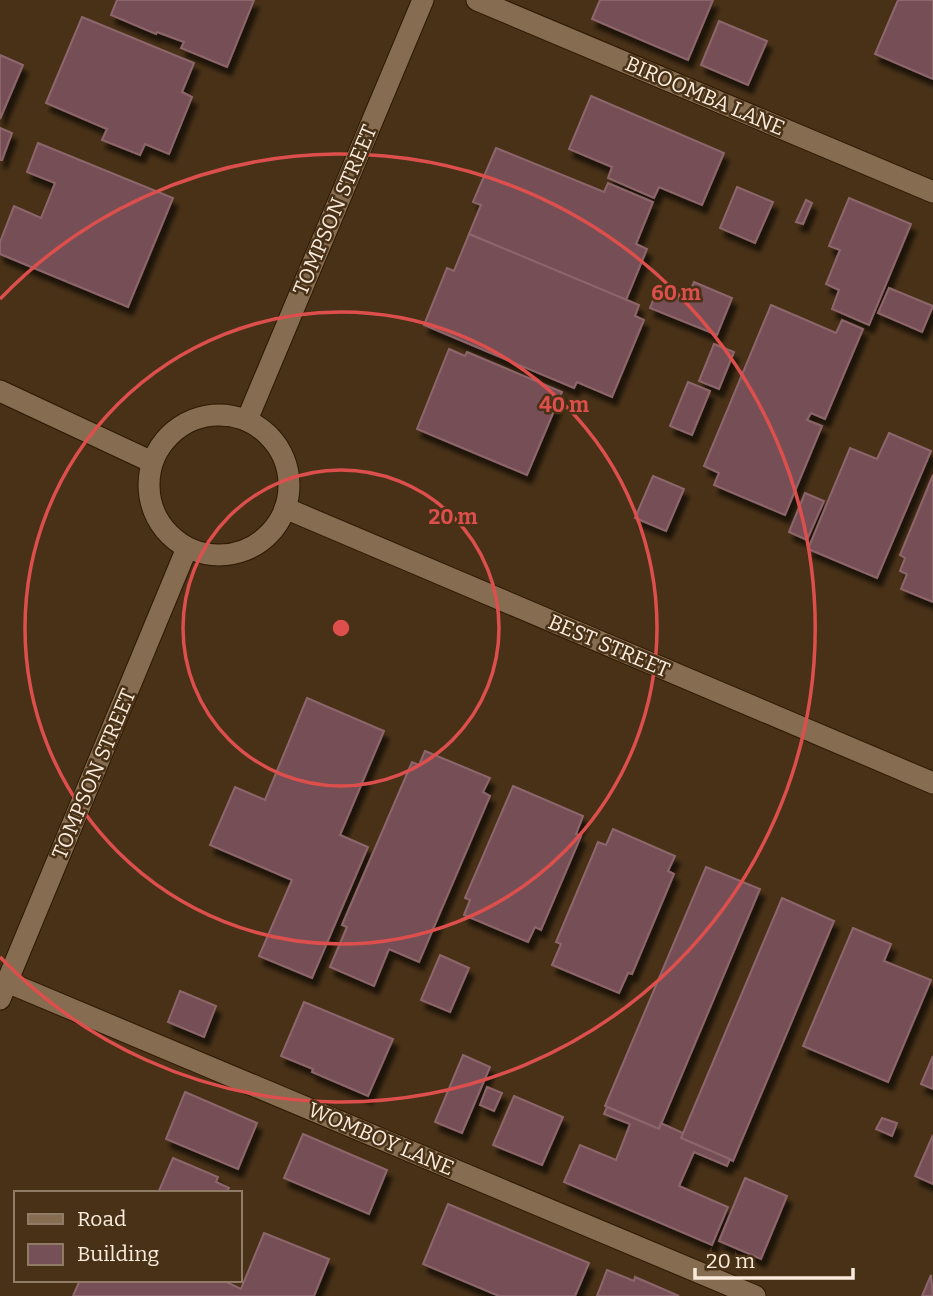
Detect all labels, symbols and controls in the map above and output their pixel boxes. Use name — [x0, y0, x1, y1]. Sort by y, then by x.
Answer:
street label: BIROOMBA LANE — [621, 51, 789, 141]
street label: TOMPSON STREET — [287, 121, 383, 299]
text: 60 m — [651, 280, 701, 306]
text: 40 m — [539, 392, 589, 418]
text: 20 m — [429, 504, 477, 530]
street label: BEST STREET — [544, 609, 674, 683]
centre of rings — [329, 616, 353, 640]
street label: TOMPSON STREET — [46, 685, 142, 863]
street label: WOMBOY LANE — [304, 1097, 458, 1181]
legend — [14, 1191, 242, 1282]
text: Road — [77, 1206, 126, 1232]
scale bar — [695, 1236, 852, 1280]
text: Building — [77, 1241, 160, 1267]
text: 20 m — [706, 1248, 755, 1274]

